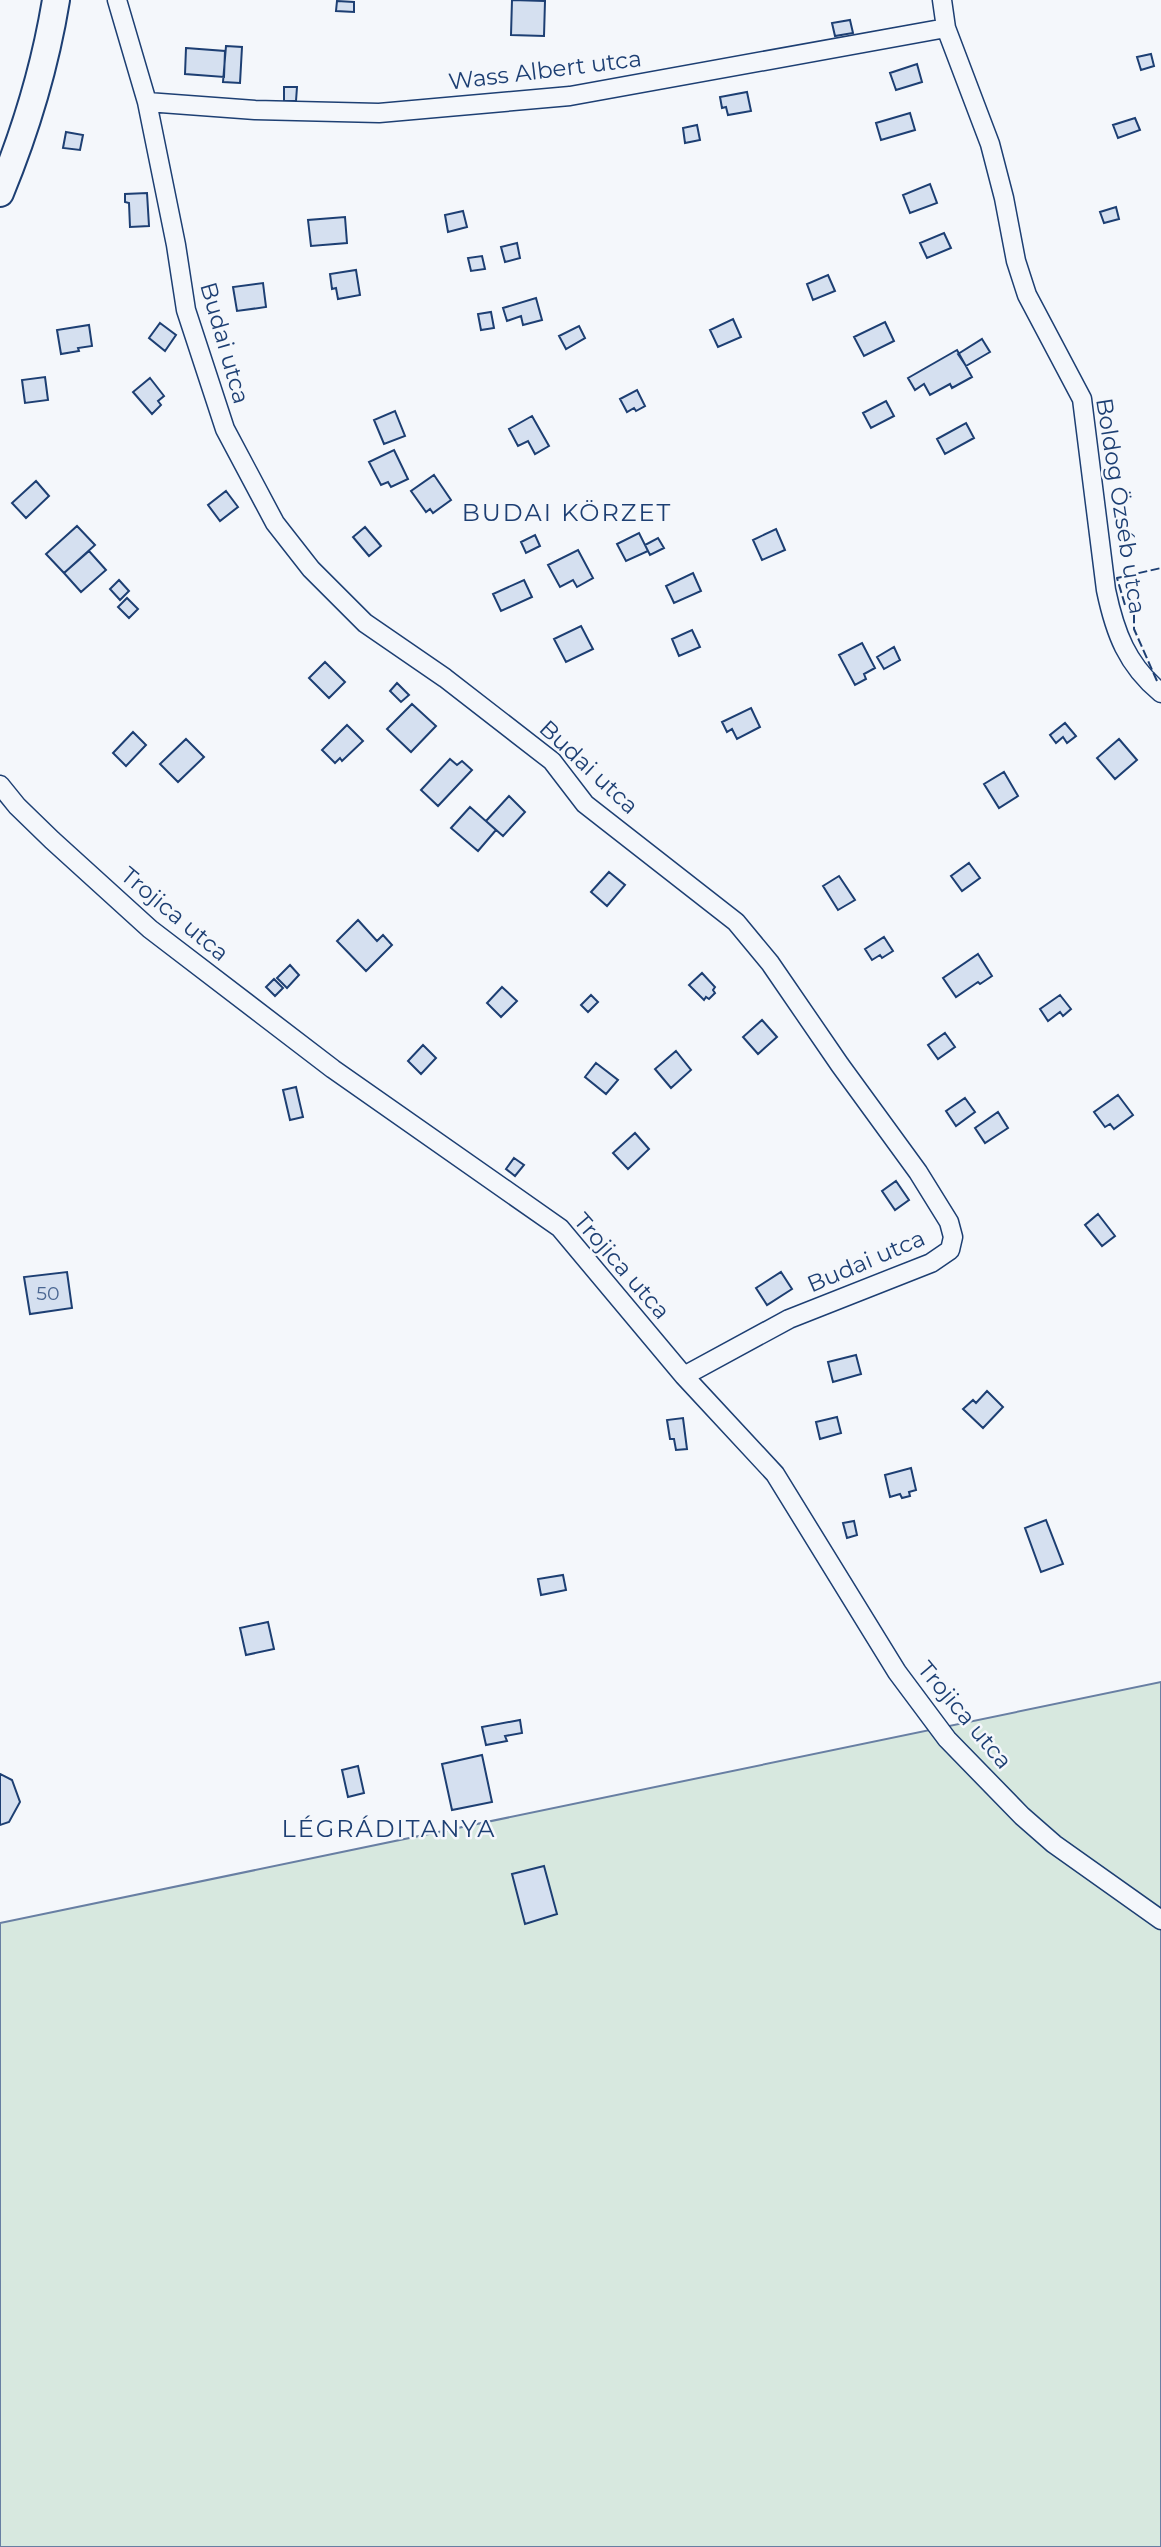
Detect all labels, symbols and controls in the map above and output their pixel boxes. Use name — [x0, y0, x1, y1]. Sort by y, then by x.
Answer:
street label: Wass Albert utca — [447, 44, 643, 96]
street label: Budai utca — [194, 279, 256, 407]
street label: Boldog Özséb utca — [1090, 396, 1152, 616]
district label: BUDAI KÖRZET — [462, 498, 672, 527]
street label: Budai utca — [534, 714, 644, 820]
street label: Trojica utca — [115, 861, 235, 967]
street label: Trojica utca — [568, 1207, 676, 1325]
street label: Budai utca — [803, 1224, 929, 1298]
house number: 50 — [36, 1282, 60, 1305]
street label: Trojica utca — [912, 1655, 1018, 1775]
district label: LÉGRÁDITANYA — [282, 1814, 496, 1843]

